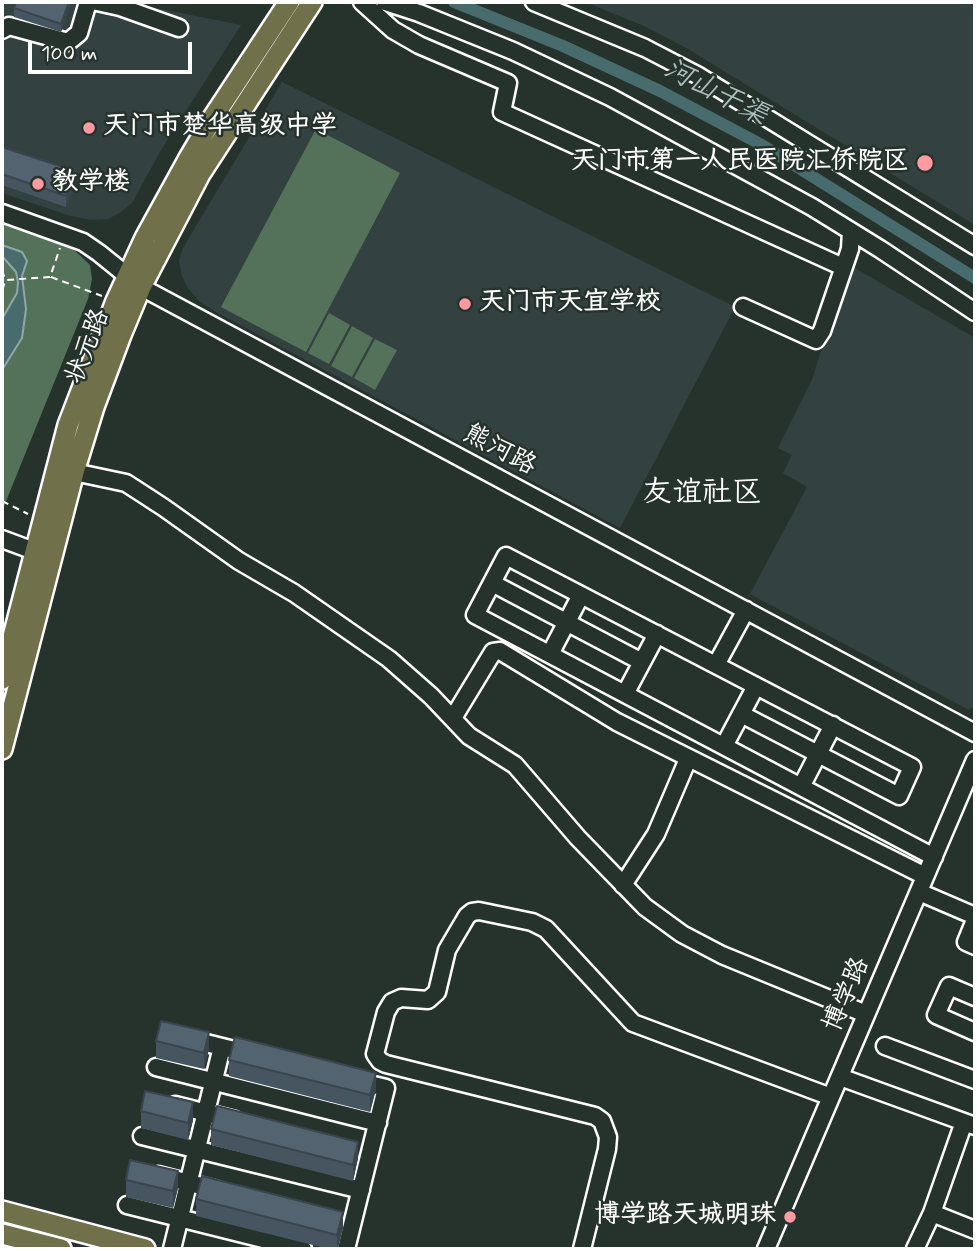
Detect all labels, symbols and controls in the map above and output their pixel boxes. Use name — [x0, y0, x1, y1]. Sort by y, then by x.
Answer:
scale bar — [32, 28, 196, 72]
text: 100 m — [41, 40, 97, 68]
water label: 河山干渠 — [657, 54, 773, 134]
place label: 天门市楚华高级中学 — [103, 112, 337, 144]
marker: 天门市楚华高级中学 — [81, 120, 97, 136]
place label: 天门市第一人民医院汇侨院区 — [571, 147, 909, 179]
marker: 天门市第一人民医院汇侨院区 — [915, 153, 935, 173]
place label: 教学楼 — [52, 168, 130, 200]
marker: 教学楼 — [30, 176, 46, 192]
place label: 天门市天宜学校 — [479, 288, 661, 320]
marker: 天门市天宜学校 — [457, 296, 473, 312]
street label: 状元路 — [60, 305, 118, 389]
street label: 熊河路 — [457, 419, 541, 483]
district label: 友谊社区 — [642, 477, 762, 513]
street label: 博学路 — [818, 953, 878, 1037]
place label: 博学路天城明珠 — [594, 1201, 776, 1233]
marker: 博学路天城明珠 — [782, 1209, 798, 1225]

